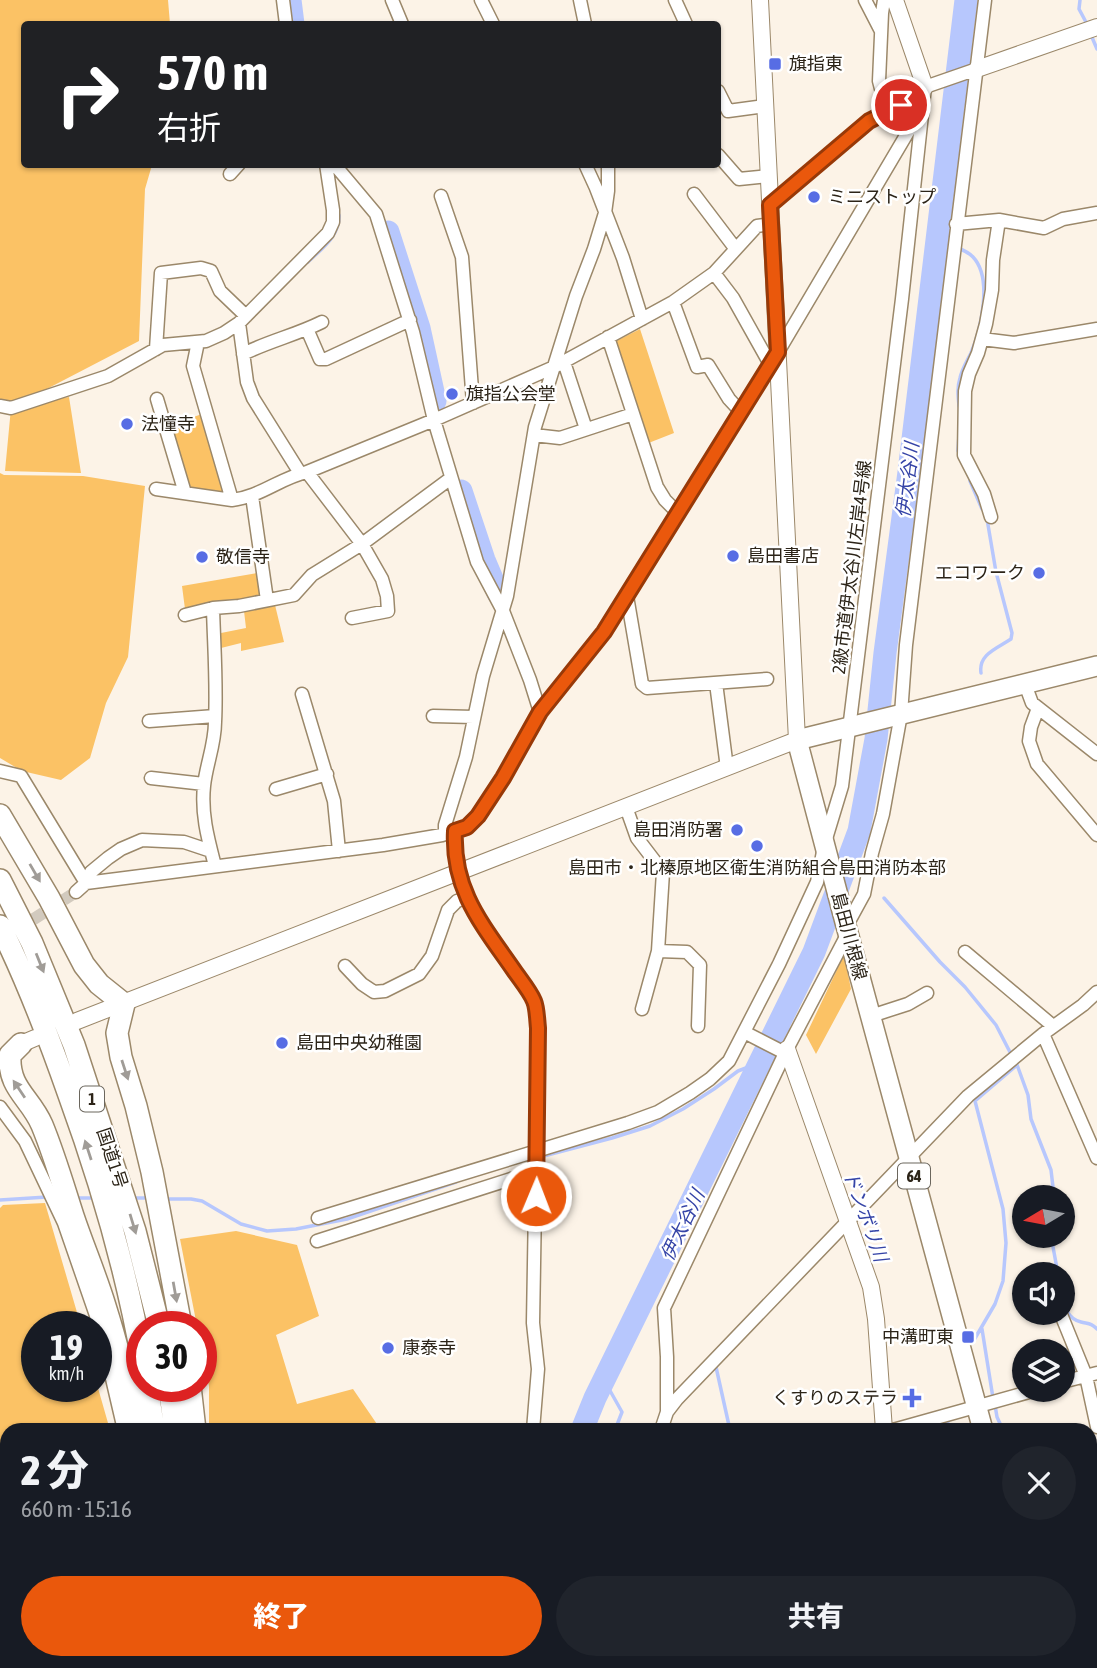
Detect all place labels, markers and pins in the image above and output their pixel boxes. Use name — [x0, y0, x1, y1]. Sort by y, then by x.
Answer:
place label: 旗指東 — [789, 53, 843, 74]
marker: 旗指東 — [767, 56, 783, 72]
pin — [871, 75, 931, 135]
place label: ミニストップ — [828, 186, 936, 207]
marker: ミニストップ — [806, 189, 822, 205]
place label: 旗指公会堂 — [466, 383, 556, 404]
marker: 旗指公会堂 — [444, 386, 460, 402]
place label: 法憧寺 — [141, 413, 195, 434]
marker: 法憧寺 — [119, 416, 135, 432]
place label: 島田書店 — [747, 545, 819, 566]
place label: 敬信寺 — [216, 546, 270, 567]
marker: 島田書店 — [725, 548, 741, 564]
marker: 敬信寺 — [194, 549, 210, 565]
place label: エコワーク — [935, 562, 1025, 583]
marker: エコワーク — [1031, 565, 1047, 581]
place label: 島田消防署 — [633, 819, 723, 840]
marker: 島田消防署 — [729, 822, 745, 838]
marker: 島田市・北榛原地区衛生消防組合島田消防本部 — [749, 838, 765, 854]
place label: 島田市・北榛原地区衛生消防組合島田消防本部 — [568, 857, 946, 878]
place label: 島田中央幼稚園 — [296, 1032, 422, 1053]
marker: 島田中央幼稚園 — [274, 1035, 290, 1051]
place label: 中溝町東 — [882, 1326, 954, 1347]
marker: 中溝町東 — [960, 1329, 976, 1345]
place label: 康泰寺 — [402, 1337, 456, 1358]
marker: 康泰寺 — [380, 1340, 396, 1356]
place label: くすりのステラ — [772, 1387, 898, 1408]
marker: くすりのステラ — [904, 1390, 920, 1406]

